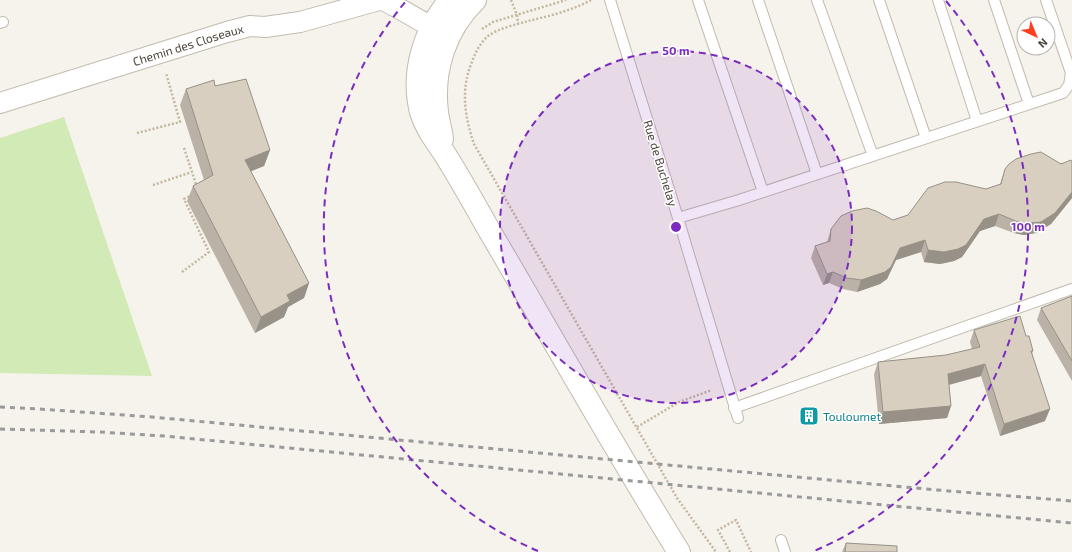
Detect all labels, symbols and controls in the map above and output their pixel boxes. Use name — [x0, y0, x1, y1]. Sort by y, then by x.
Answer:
north arrow — [1016, 16, 1056, 56]
street label: Chemin des Closeaux — [131, 21, 246, 68]
text: N — [1036, 36, 1051, 51]
text: 50 m — [662, 43, 690, 57]
street label: Rue de Buchelay — [641, 118, 681, 208]
text: 100 m — [1011, 219, 1045, 233]
centre of rings — [669, 220, 683, 234]
building icon: Touloumet — [798, 405, 820, 427]
place label: Touloumet — [823, 409, 881, 423]

